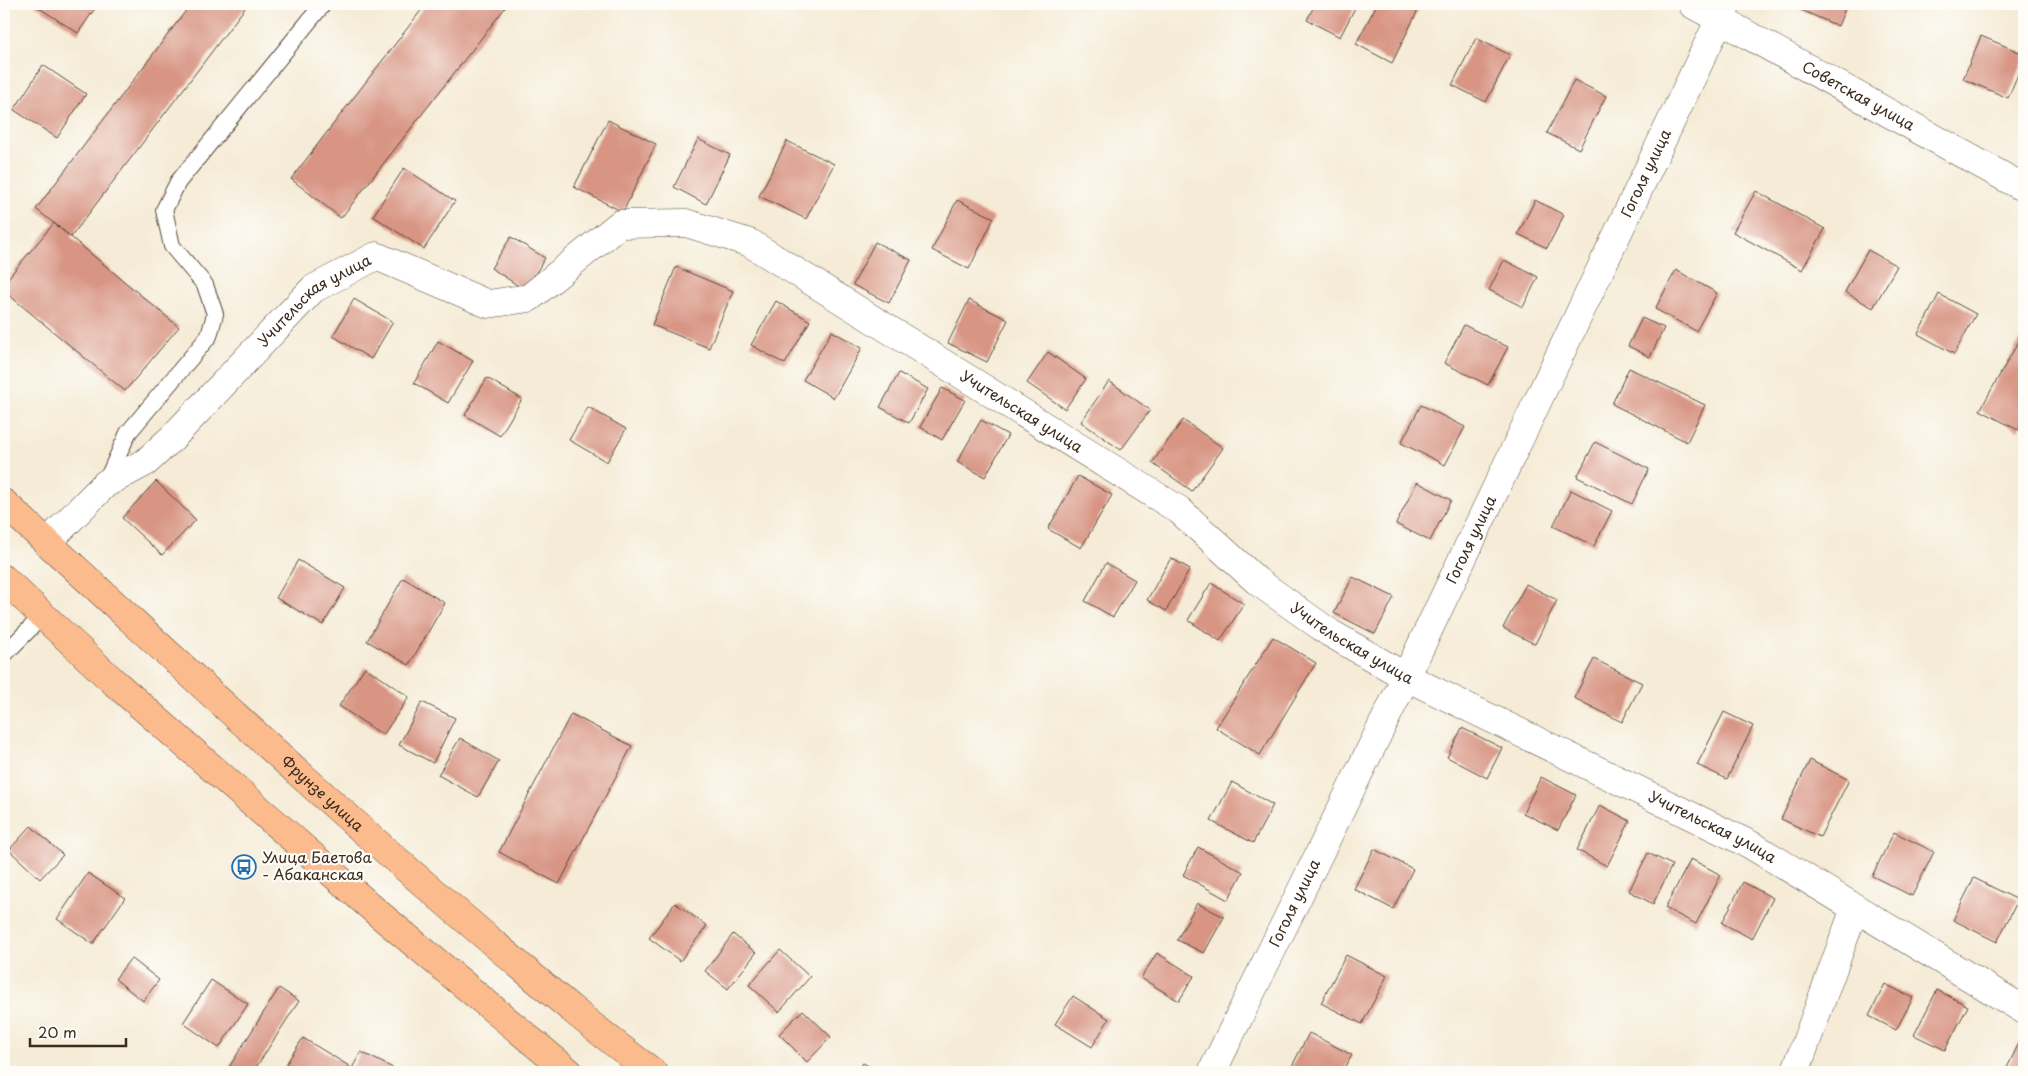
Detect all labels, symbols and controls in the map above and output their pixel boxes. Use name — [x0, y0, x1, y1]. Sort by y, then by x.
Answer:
street label: Советская улица — [1798, 54, 1920, 136]
street label: Гоголя улица — [1614, 124, 1676, 221]
street label: Учительская улица — [251, 247, 375, 351]
street label: Учительская улица — [956, 364, 1088, 458]
street label: Гоголя улица — [1439, 491, 1501, 587]
street label: Учительская улица — [1287, 596, 1418, 689]
street label: Фрунзе улица — [277, 749, 370, 837]
street label: Учительская улица — [1645, 784, 1782, 868]
place label: Улица Баетова - Абаканская — [262, 845, 372, 885]
bus stop icon: Улица Баетова - Абаканская — [231, 854, 257, 880]
street label: Гоголя улица — [1262, 854, 1325, 950]
scale bar — [30, 1016, 126, 1048]
text: 20 m — [38, 1020, 77, 1043]

